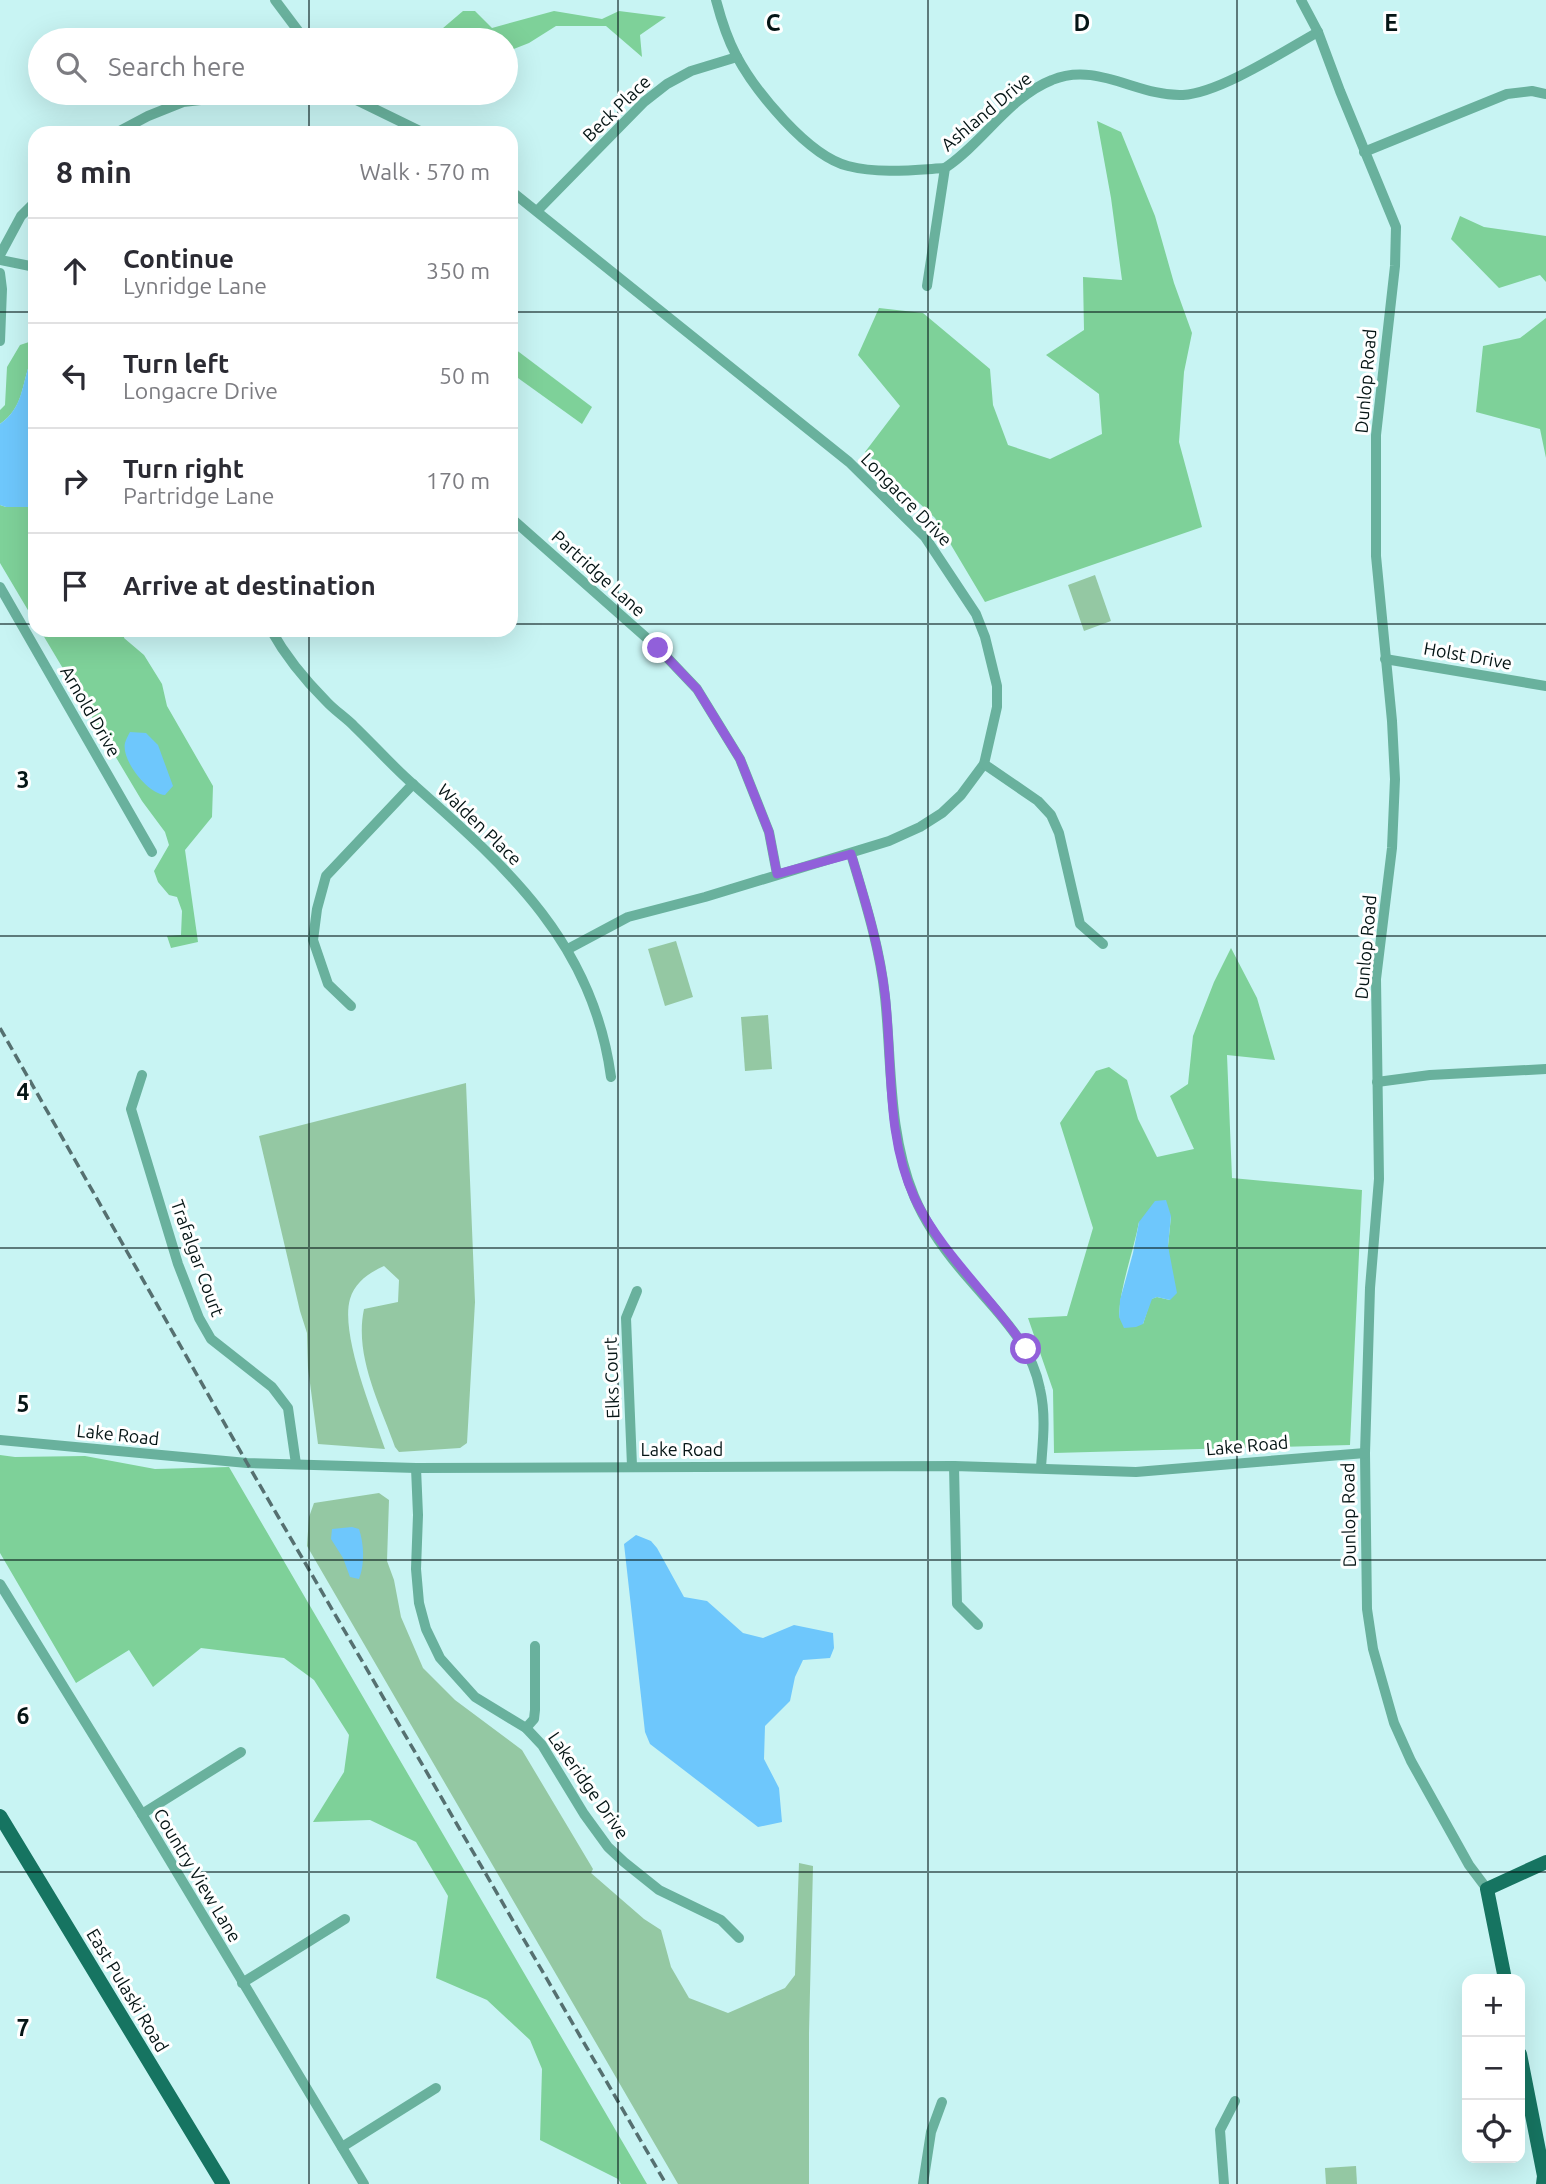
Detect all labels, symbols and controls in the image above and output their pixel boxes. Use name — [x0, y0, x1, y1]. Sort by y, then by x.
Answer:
text: C — [766, 10, 781, 35]
text: D — [1074, 10, 1090, 35]
text: E — [1384, 10, 1398, 35]
search box — [28, 28, 518, 105]
icon: search — [52, 48, 90, 86]
text: Search here — [108, 52, 245, 81]
street label: Ashland Drive — [937, 67, 1035, 155]
street label: Beck Place — [578, 71, 654, 145]
text: 8 min — [56, 155, 132, 189]
text: Walk · 570 m — [359, 159, 490, 184]
text: Continue — [123, 244, 234, 273]
icon: ahead — [56, 252, 94, 290]
text: 350 m — [426, 258, 490, 283]
text: Lynridge Lane — [123, 273, 267, 298]
street label: Dunlop Road — [1350, 328, 1380, 434]
text: Turn left — [123, 349, 229, 378]
icon: left — [56, 357, 94, 395]
text: 50 m — [439, 363, 490, 388]
text: Longacre Drive — [123, 378, 278, 403]
street label: Longacre Drive — [858, 448, 956, 550]
text: Turn right — [123, 454, 244, 483]
icon: right — [56, 462, 94, 500]
text: 170 m — [426, 468, 490, 493]
text: Partridge Lane — [123, 483, 274, 508]
street label: Partridge Lane — [548, 526, 650, 620]
icon: arrive — [56, 567, 94, 605]
text: Arrive at destination — [123, 571, 376, 600]
route end — [642, 632, 673, 663]
street label: Holst Drive — [1422, 637, 1514, 673]
street label: Arnold Drive — [57, 662, 125, 760]
text: 3 — [17, 767, 29, 792]
street label: Walden Place — [434, 779, 526, 869]
street label: Dunlop Road — [1350, 894, 1380, 1000]
text: 4 — [17, 1079, 30, 1104]
street label: Trafalgar Court — [168, 1197, 228, 1319]
route start — [1010, 1333, 1041, 1364]
street label: Elks Court — [600, 1337, 622, 1419]
text: 5 — [17, 1391, 29, 1416]
street label: Lake Road — [76, 1420, 160, 1448]
street label: Lake Road — [1205, 1431, 1289, 1459]
street label: Lake Road — [641, 1439, 723, 1459]
street label: Dunlop Road — [1337, 1463, 1359, 1567]
text: 6 — [17, 1703, 30, 1728]
street label: Lakeridge Drive — [545, 1728, 633, 1842]
street label: Country View Lane — [150, 1805, 246, 1945]
street label: East Pulaski Road — [83, 1925, 173, 2055]
map controls — [1462, 1974, 1525, 2163]
button: + — [1462, 1974, 1525, 2037]
text: 7 — [17, 2015, 29, 2040]
button: − — [1462, 2037, 1525, 2100]
button: locate — [1462, 2100, 1525, 2163]

